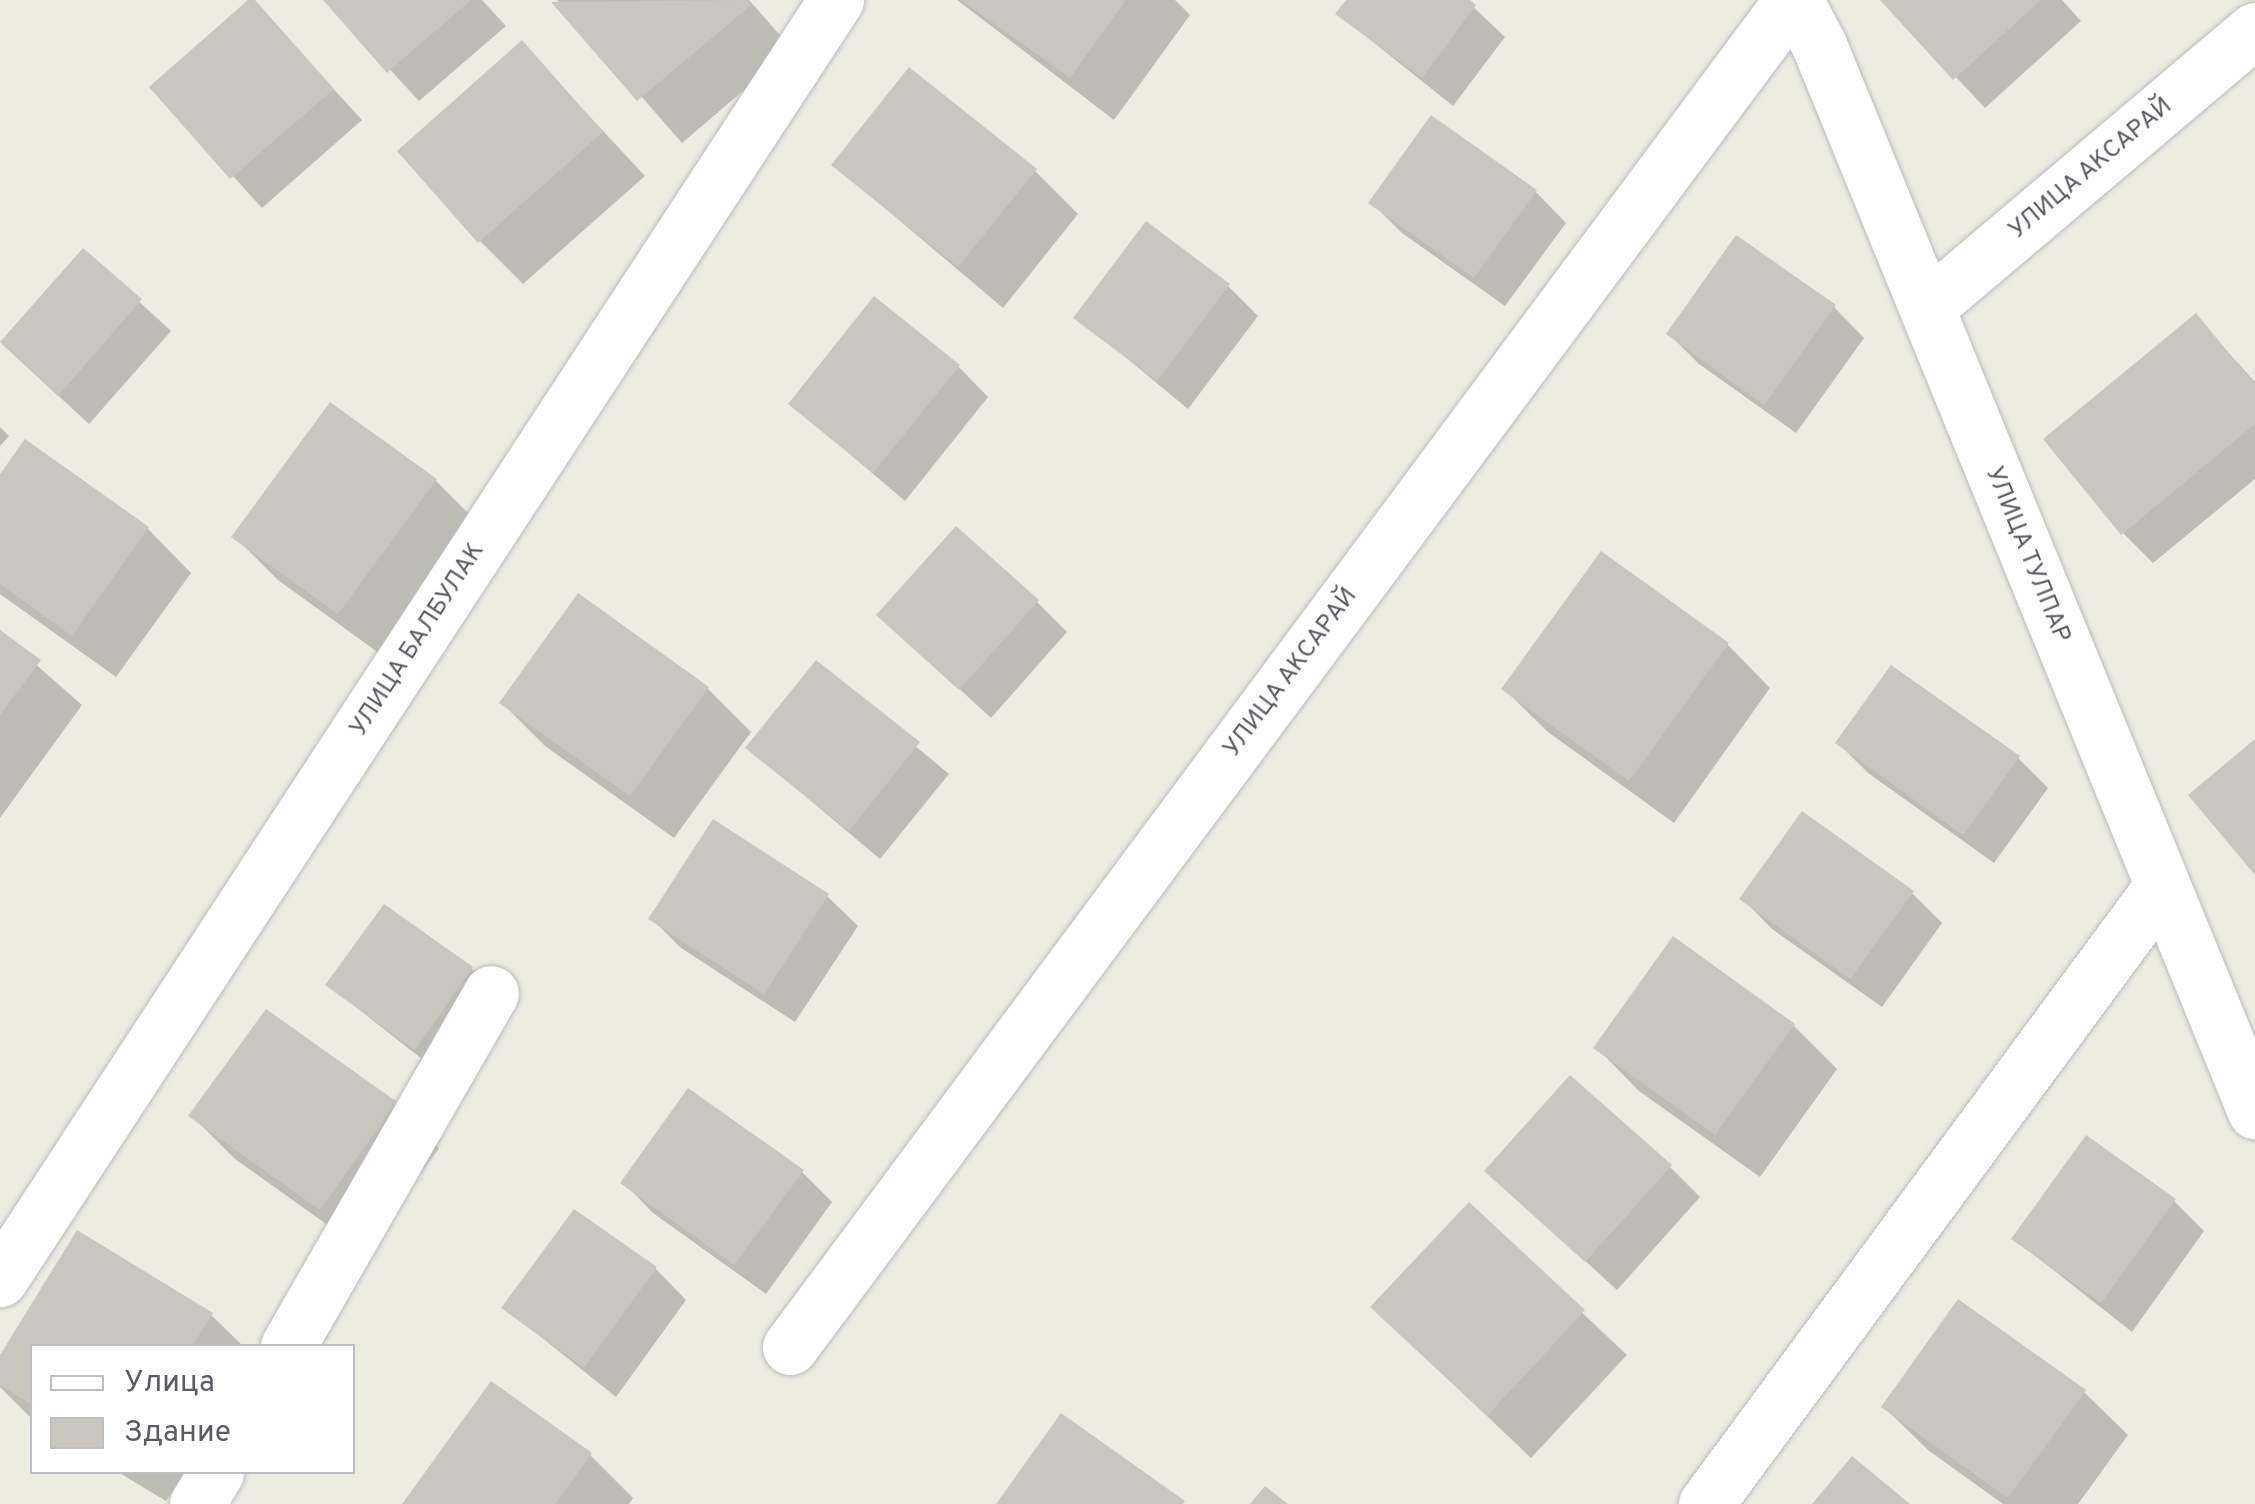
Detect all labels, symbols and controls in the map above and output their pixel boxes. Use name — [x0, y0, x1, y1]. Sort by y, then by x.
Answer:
street label: УЛИЦА АКСАРАЙ — [2002, 91, 2180, 247]
street label: УЛИЦА ТУЛПАР — [1978, 462, 2076, 648]
street label: УЛИЦА БАЛБУЛАК — [344, 537, 492, 743]
street label: УЛИЦА АКСАРАЙ — [1217, 582, 1365, 764]
legend — [30, 1344, 355, 1474]
text: Улица — [124, 1365, 215, 1402]
text: Здание — [124, 1415, 231, 1452]

